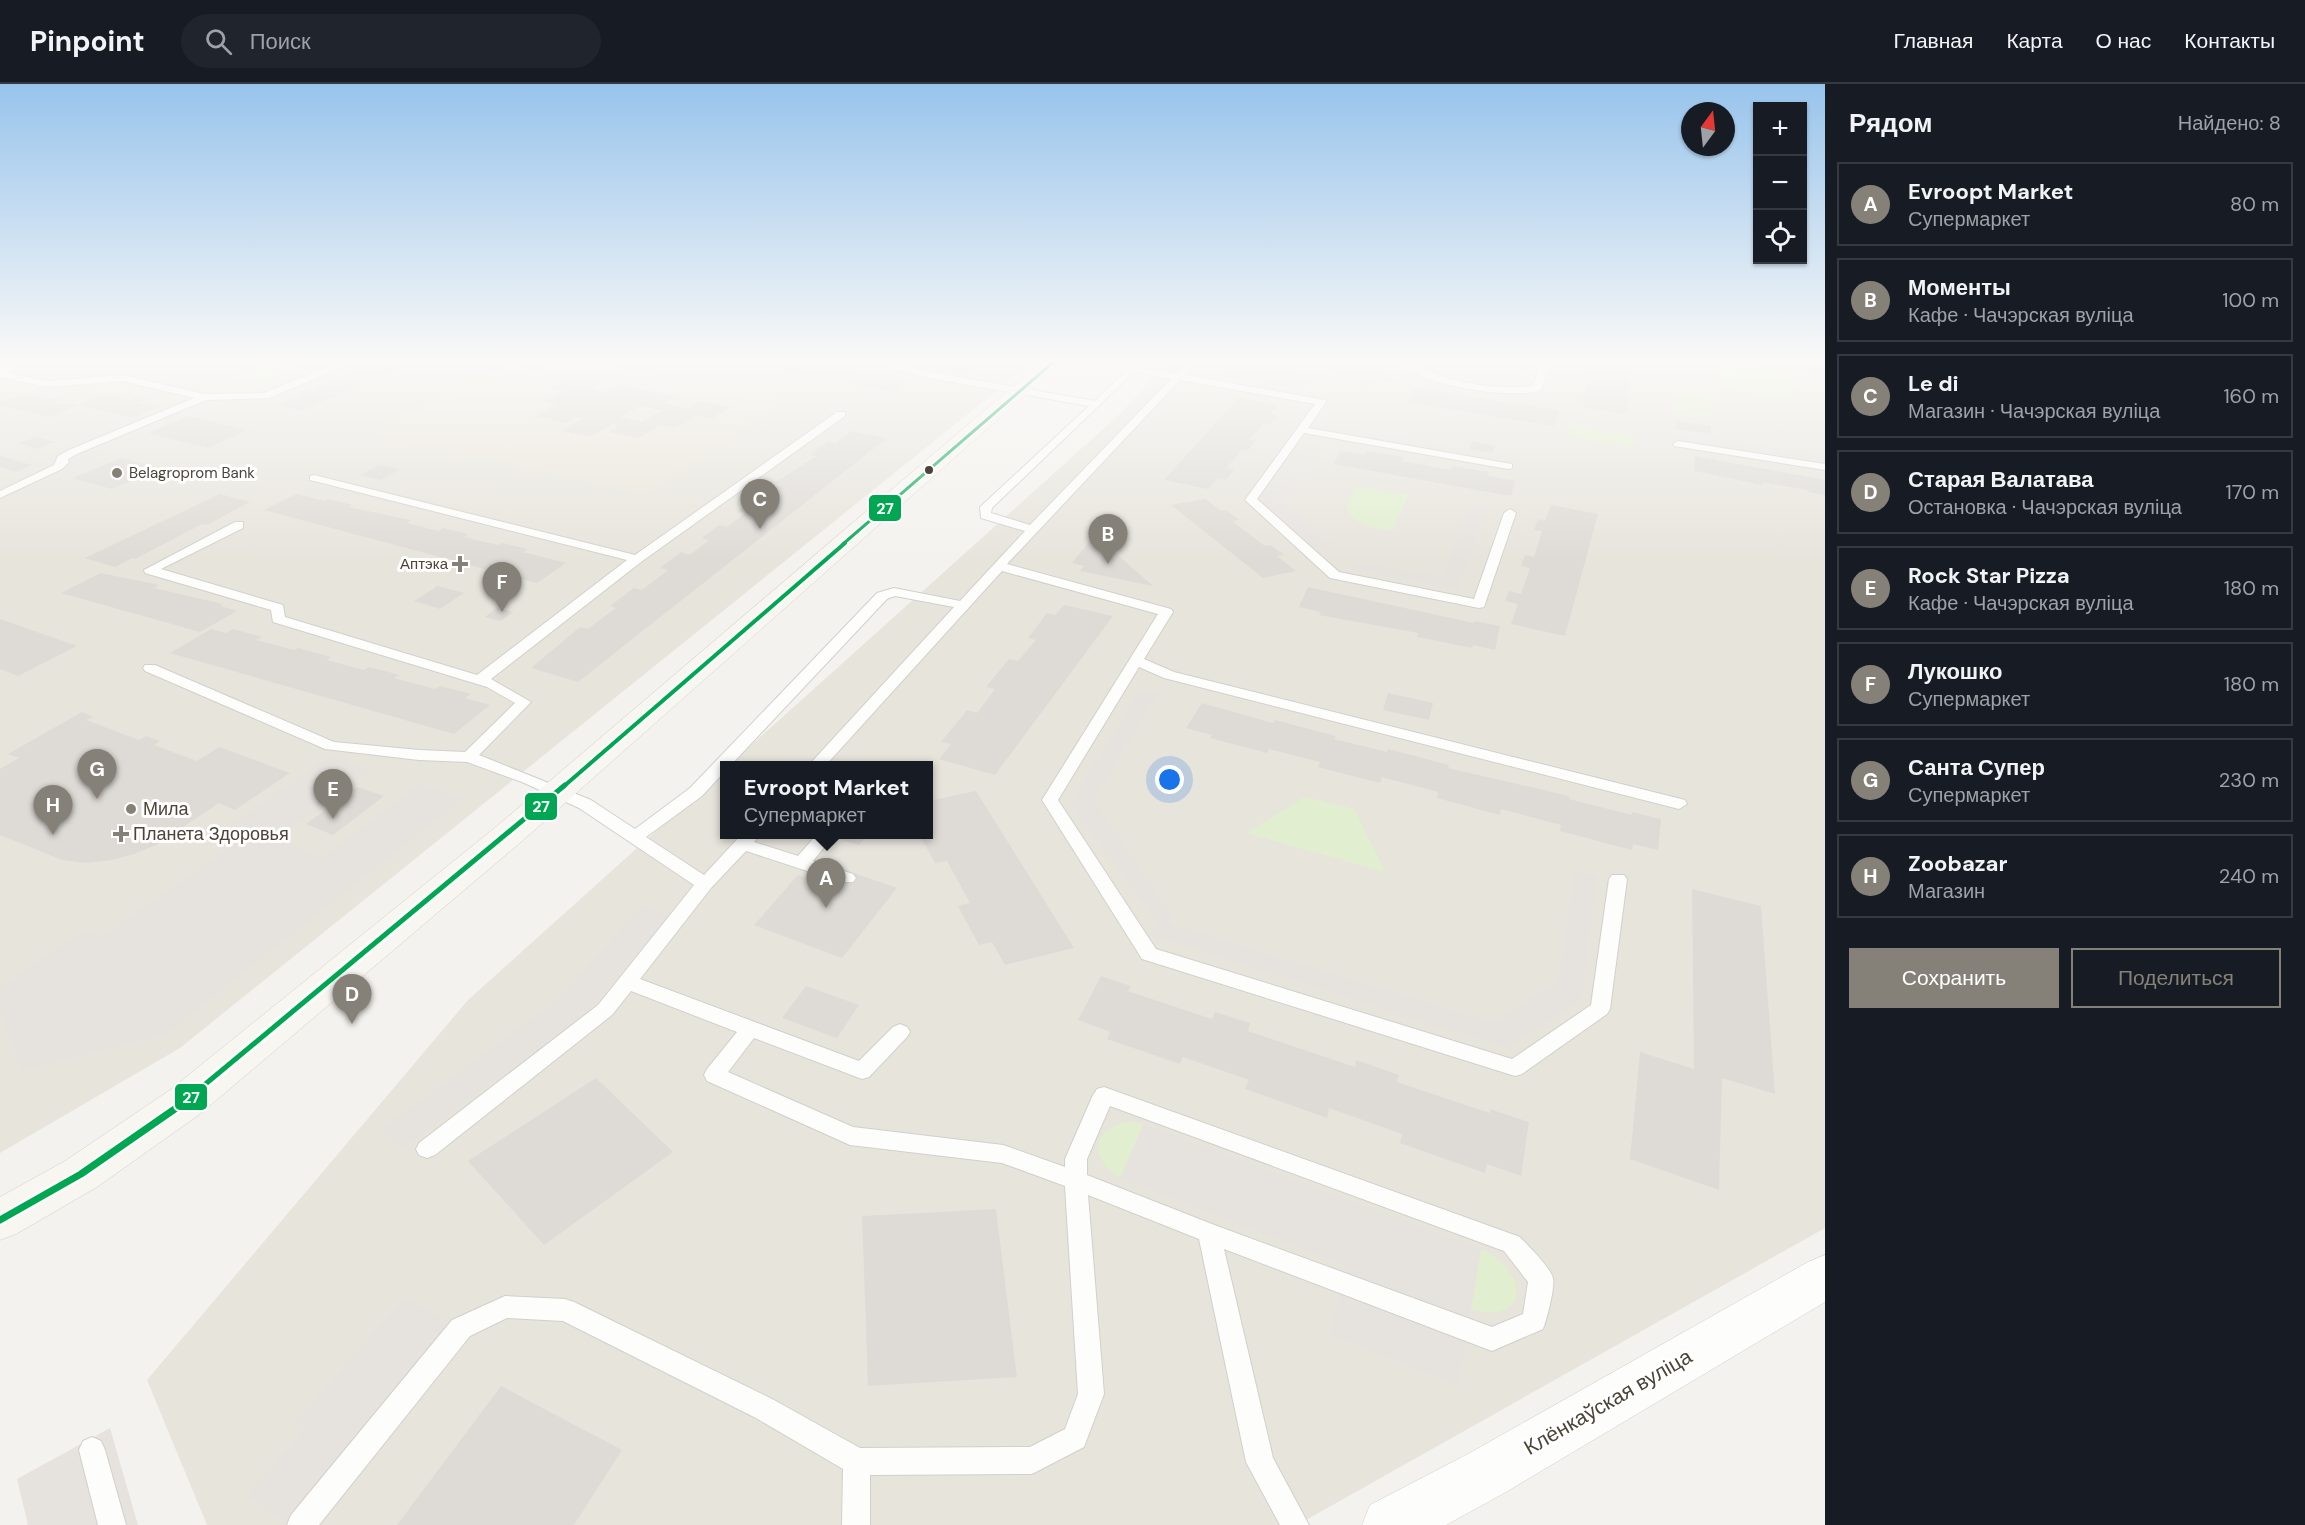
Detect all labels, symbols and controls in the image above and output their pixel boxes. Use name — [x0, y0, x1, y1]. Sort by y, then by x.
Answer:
search box — [181, 14, 601, 68]
text: Pinpoint — [30, 23, 145, 60]
icon: search — [202, 25, 235, 58]
text: Поиск — [250, 27, 311, 56]
text: Главная — [1893, 27, 1973, 55]
text: Карта — [2006, 27, 2063, 55]
text: О нас — [2096, 27, 2151, 55]
text: Контакты — [2184, 27, 2275, 55]
north arrow — [1681, 102, 1735, 156]
map controls — [1753, 102, 1807, 264]
button: + — [1753, 102, 1807, 156]
text: Рядом — [1849, 106, 1932, 140]
text: Найдено: 8 — [2178, 110, 2281, 136]
button: − — [1753, 156, 1807, 210]
text: Evroopt Market — [1908, 177, 2073, 206]
text: A — [1863, 191, 1878, 217]
text: 80 m — [2230, 191, 2279, 217]
text: Супермаркет — [1908, 206, 2030, 232]
button: locate — [1753, 210, 1807, 264]
text: Моменты — [1908, 273, 2011, 302]
text: B — [1864, 287, 1877, 313]
text: 100 m — [2222, 287, 2279, 313]
text: Кафе · Чачэрская вуліца — [1908, 302, 2134, 328]
text: Le di — [1908, 369, 1959, 398]
text: C — [1863, 383, 1878, 409]
text: 160 m — [2223, 383, 2279, 409]
text: Магазин · Чачэрская вуліца — [1908, 398, 2160, 424]
place label: Belagroprom Bank — [129, 463, 255, 483]
unlabelled marker — [923, 464, 935, 476]
text: Старая Валатава — [1908, 465, 2093, 494]
marker: Belagroprom Bank — [110, 466, 124, 480]
text: D — [1863, 479, 1878, 505]
text: 170 m — [2226, 479, 2279, 505]
pin: C — [740, 480, 780, 529]
line badge: 27 — [868, 494, 902, 522]
text: Остановка · Чачэрская вуліца — [1908, 494, 2182, 520]
text: 27 — [876, 498, 894, 519]
pin: B — [1088, 514, 1128, 564]
place label: Аптэка — [400, 554, 449, 574]
marker: Аптэка — [453, 557, 467, 571]
text: Rock Star Pizza — [1908, 561, 2070, 590]
pin: F — [482, 562, 522, 612]
text: E — [1865, 575, 1876, 601]
text: 180 m — [2224, 575, 2279, 601]
text: Кафе · Чачэрская вуліца — [1908, 590, 2134, 616]
text: Лукошко — [1908, 657, 2002, 686]
text: F — [1865, 671, 1876, 697]
text: 180 m — [2224, 671, 2279, 697]
text: Супермаркет — [1908, 686, 2030, 712]
pin: G — [78, 750, 116, 799]
text: Санта Супер — [1908, 753, 2045, 782]
popup — [720, 761, 933, 839]
your location — [1155, 765, 1184, 794]
text: G — [1863, 767, 1878, 793]
text: 230 m — [2219, 767, 2279, 793]
pin: E — [314, 770, 352, 819]
text: Evroopt Market — [744, 773, 909, 802]
text: Супермаркет — [1908, 782, 2030, 808]
pin: H — [34, 786, 72, 835]
line badge: 27 — [524, 792, 558, 821]
text: 27 — [532, 796, 550, 817]
place label: Мила — [143, 797, 190, 821]
marker: Мила — [124, 802, 138, 816]
text: Супермаркет — [744, 802, 866, 828]
place label: Планета Здоровья — [133, 822, 289, 846]
marker: Планета Здоровья — [114, 827, 128, 841]
text: Zoobazar — [1908, 849, 2008, 878]
pin: A — [806, 858, 846, 908]
text: H — [1863, 863, 1878, 889]
text: 240 m — [2219, 863, 2279, 889]
text: Магазин — [1908, 878, 1985, 904]
button: Сохранить — [1849, 948, 2059, 1008]
button: Поделиться — [2071, 948, 2281, 1008]
pin: D — [332, 974, 372, 1024]
line badge: 27 — [174, 1083, 208, 1111]
text: 27 — [182, 1087, 200, 1108]
street label: Клёнкаўская вуліца — [1519, 1342, 1697, 1462]

